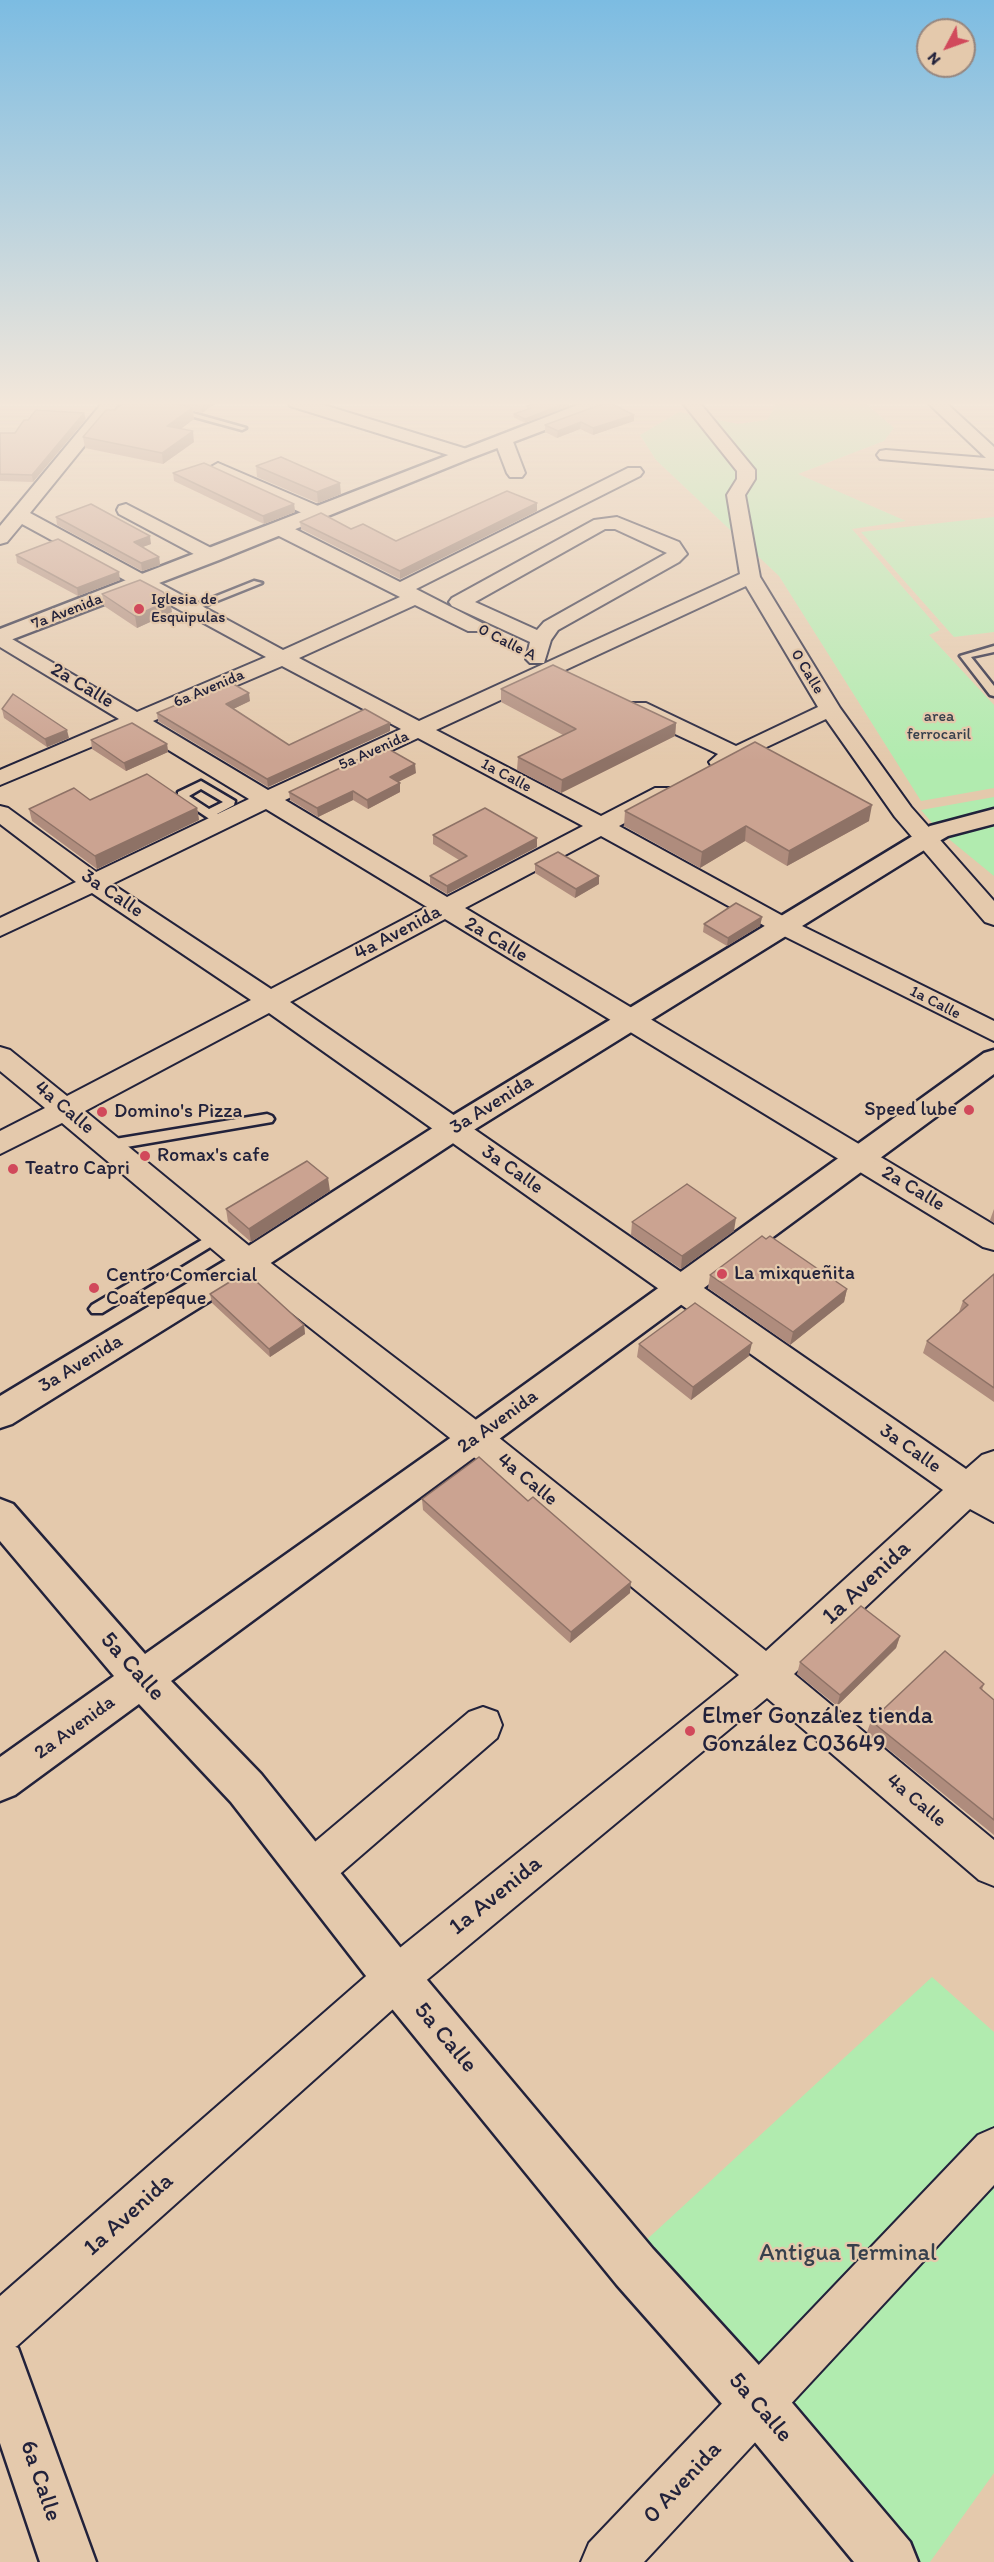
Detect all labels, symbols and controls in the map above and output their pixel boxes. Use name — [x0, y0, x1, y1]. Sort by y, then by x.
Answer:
north arrow — [916, 18, 976, 78]
text: N — [923, 49, 944, 69]
street label: 7a Avenida — [29, 590, 105, 634]
place label: Iglesia de Esquipulas — [151, 590, 225, 628]
marker: Iglesia de Esquipulas — [132, 602, 146, 616]
street label: 0 Calle A — [475, 620, 539, 666]
street label: 0 Calle — [786, 646, 828, 698]
street label: 2a Calle — [46, 658, 118, 714]
street label: 6a Avenida — [171, 665, 247, 713]
park label: area ferrocaril — [907, 707, 971, 745]
street label: 5a Avenida — [336, 727, 412, 775]
street label: 1a Calle — [477, 755, 535, 797]
street label: 3a Calle — [76, 865, 148, 923]
street label: 4a Avenida — [350, 900, 446, 966]
street label: 2a Calle — [460, 912, 532, 968]
street label: 1a Calle — [906, 982, 964, 1024]
street label: 3a Avenida — [446, 1070, 538, 1140]
street label: 4a Calle — [29, 1076, 99, 1140]
place label: Speed lube — [864, 1098, 957, 1122]
place label: Domino's Pizza — [114, 1100, 242, 1124]
marker: Speed lube — [962, 1103, 976, 1117]
marker: Domino's Pizza — [95, 1105, 109, 1119]
street label: 3a Calle — [476, 1140, 548, 1200]
place label: Romax's cafe — [157, 1144, 269, 1168]
marker: Romax's cafe — [138, 1149, 152, 1163]
place label: Teatro Capri — [25, 1157, 130, 1181]
street label: 2a Calle — [877, 1161, 949, 1217]
marker: Teatro Capri — [6, 1162, 20, 1176]
place label: La mixqueñita — [734, 1262, 855, 1286]
place label: Centro Comercial Coatepeque — [106, 1264, 257, 1311]
marker: La mixqueñita — [715, 1267, 729, 1281]
marker: Centro Comercial Coatepeque — [87, 1281, 101, 1295]
street label: 3a Avenida — [34, 1329, 128, 1399]
street label: 2a Avenida — [453, 1385, 543, 1459]
street label: 3a Calle — [874, 1419, 946, 1479]
street label: 4a Calle — [492, 1448, 562, 1512]
street label: 1a Avenida — [817, 1535, 917, 1631]
street label: 5a Calle — [93, 1626, 171, 1708]
street label: 2a Avenida — [30, 1691, 120, 1765]
place label: Elmer González tienda González C03649 — [702, 1703, 933, 1759]
marker: Elmer González tienda González C03649 — [683, 1724, 697, 1738]
street label: 4a Calle — [881, 1769, 951, 1833]
street label: 1a Avenida — [444, 1850, 548, 1942]
street label: 5a Calle — [407, 1997, 483, 2079]
street label: 1a Avenida — [78, 2167, 180, 2263]
park label: Antigua Terminal — [759, 2240, 937, 2268]
street label: 5a Calle — [722, 2367, 798, 2449]
street label: 0 Avenida — [638, 2436, 728, 2530]
street label: 6a Calle — [13, 2437, 67, 2525]

